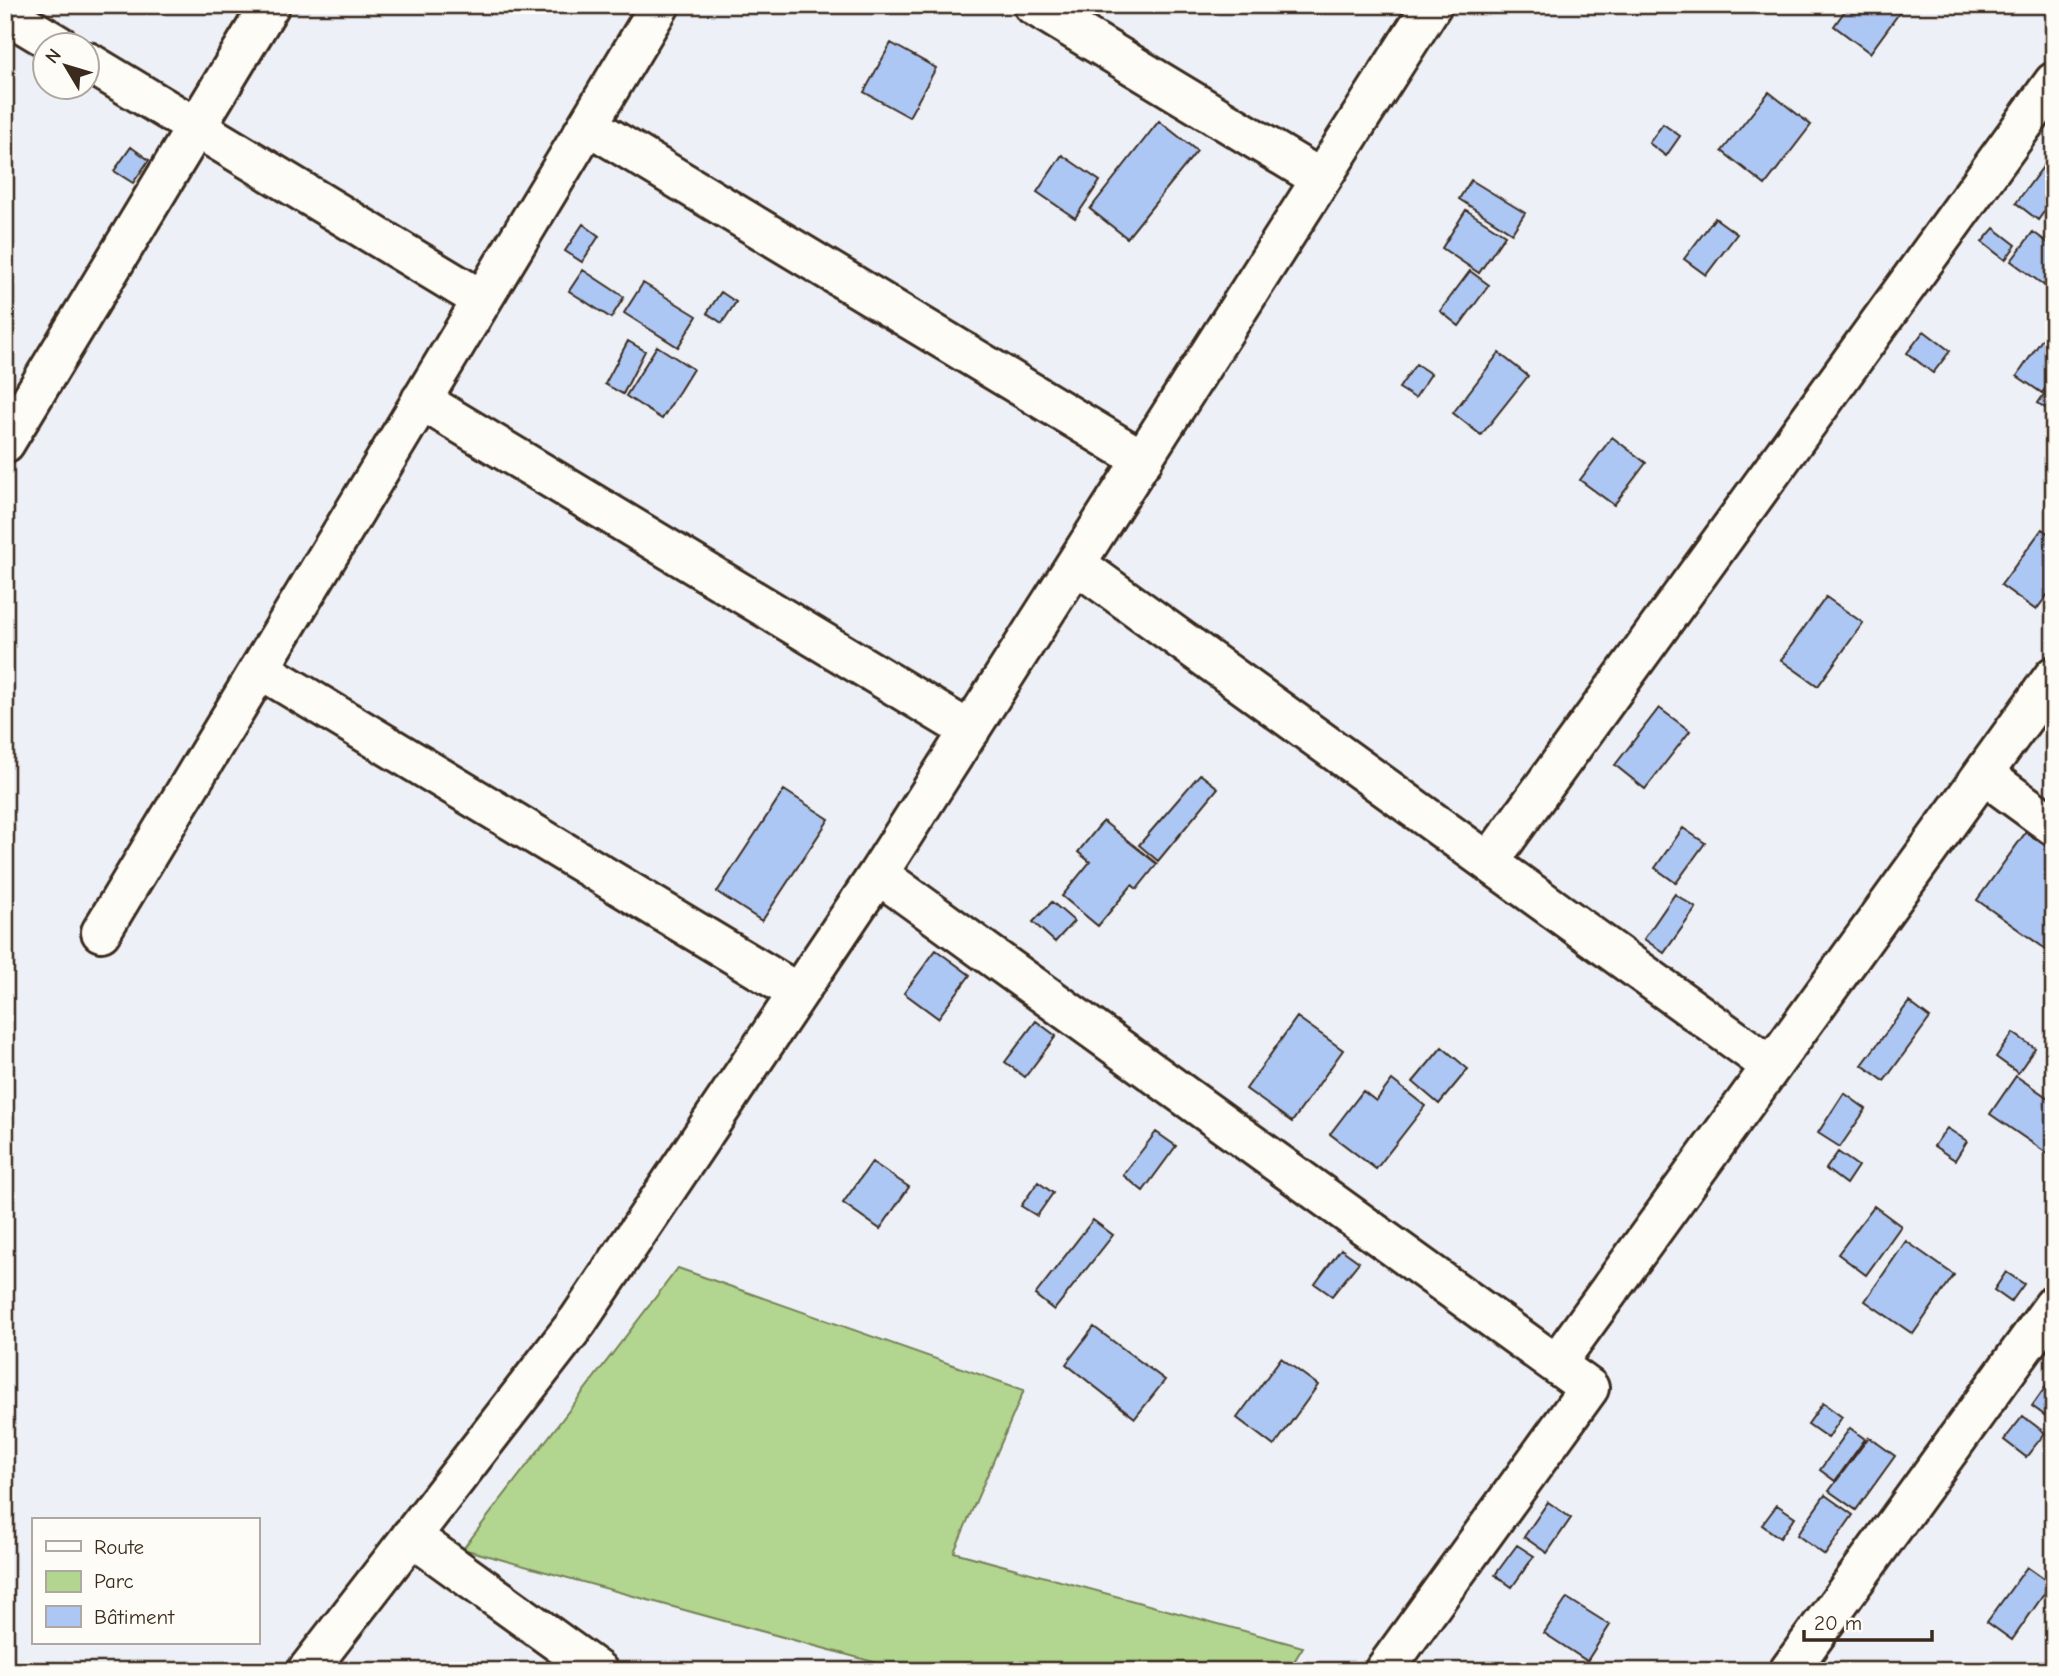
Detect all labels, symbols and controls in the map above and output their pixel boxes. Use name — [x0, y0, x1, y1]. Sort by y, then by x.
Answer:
north arrow — [32, 32, 102, 102]
text: N — [41, 44, 66, 68]
legend — [32, 1518, 259, 1644]
text: Route — [94, 1535, 144, 1559]
text: Parc — [94, 1569, 134, 1593]
scale bar — [1804, 1599, 1931, 1643]
text: Bâtiment — [94, 1605, 175, 1629]
text: 20 m — [1814, 1611, 1862, 1635]

